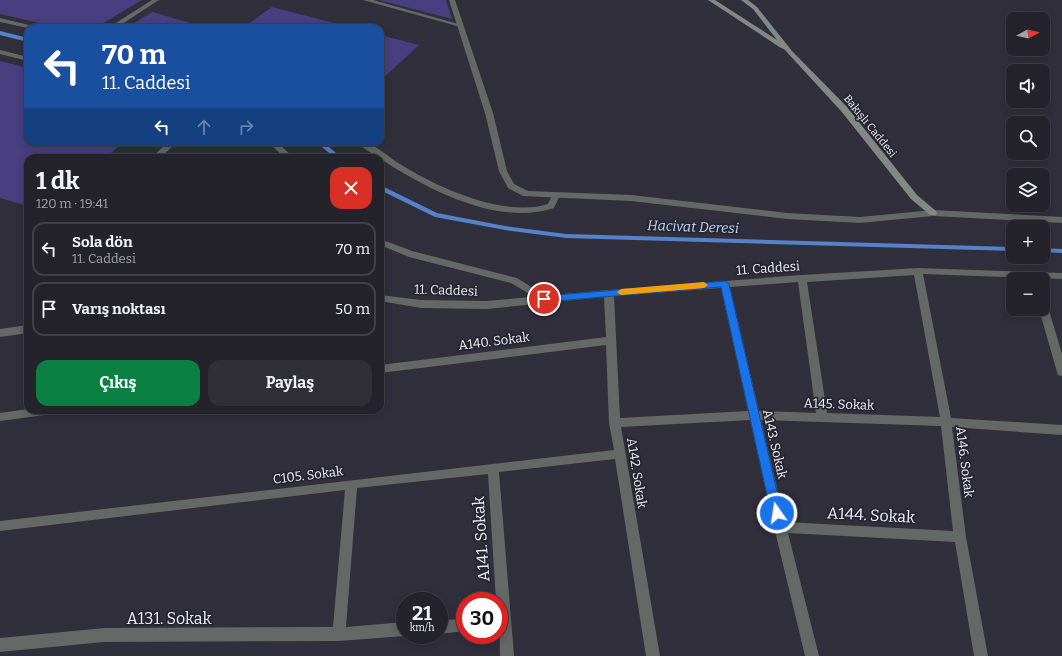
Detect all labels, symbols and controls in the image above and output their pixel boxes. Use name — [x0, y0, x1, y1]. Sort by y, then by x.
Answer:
north arrow — [1006, 12, 1050, 56]
map controls — [1006, 12, 1050, 316]
text: 70 m — [102, 38, 166, 71]
icon: left — [36, 40, 88, 92]
button: sound — [1006, 64, 1050, 108]
text: 11. Caddesi — [102, 72, 190, 94]
street label: Bakışlı Caddesi — [841, 92, 900, 160]
icon: left — [151, 116, 173, 138]
icon: ahead — [193, 116, 215, 138]
icon: right — [235, 116, 257, 138]
button: search — [1006, 116, 1050, 160]
text: 1 dk — [36, 167, 79, 195]
button: close — [330, 167, 372, 209]
button: layers — [1006, 168, 1050, 212]
text: 120 m · 19:41 — [36, 196, 108, 211]
water label: Hacivat Deresi — [647, 217, 739, 237]
button: + — [1006, 220, 1050, 264]
text: Sola dön — [72, 233, 133, 251]
icon: left — [38, 238, 60, 260]
text: 70 m — [336, 240, 370, 258]
text: 11. Caddesi — [72, 251, 136, 266]
street label: 11. Caddesi — [736, 258, 800, 278]
button: − — [1006, 272, 1050, 316]
street label: 11. Caddesi — [414, 281, 478, 299]
pin — [527, 282, 561, 316]
icon: arrive — [533, 288, 555, 310]
icon: arrive — [38, 298, 60, 320]
text: Varış noktası — [72, 300, 165, 318]
text: 50 m — [335, 300, 370, 318]
street label: A140. Sokak — [458, 329, 531, 353]
button: Çıkış — [36, 360, 200, 406]
button: Paylaş — [208, 360, 372, 406]
street label: A145. Sokak — [803, 395, 875, 413]
street label: A143. Sokak — [760, 408, 790, 481]
street label: A146. Sokak — [953, 426, 977, 499]
street label: A142. Sokak — [624, 437, 650, 510]
street label: C105. Sokak — [272, 463, 345, 487]
position arrow — [756, 492, 798, 534]
street label: A141. Sokak — [469, 496, 493, 582]
street label: A144. Sokak — [826, 503, 916, 527]
speed limit sign: 30 — [456, 592, 508, 644]
text: 21 — [412, 601, 432, 625]
street label: A131. Sokak — [126, 609, 212, 628]
text: km/h — [410, 622, 434, 634]

